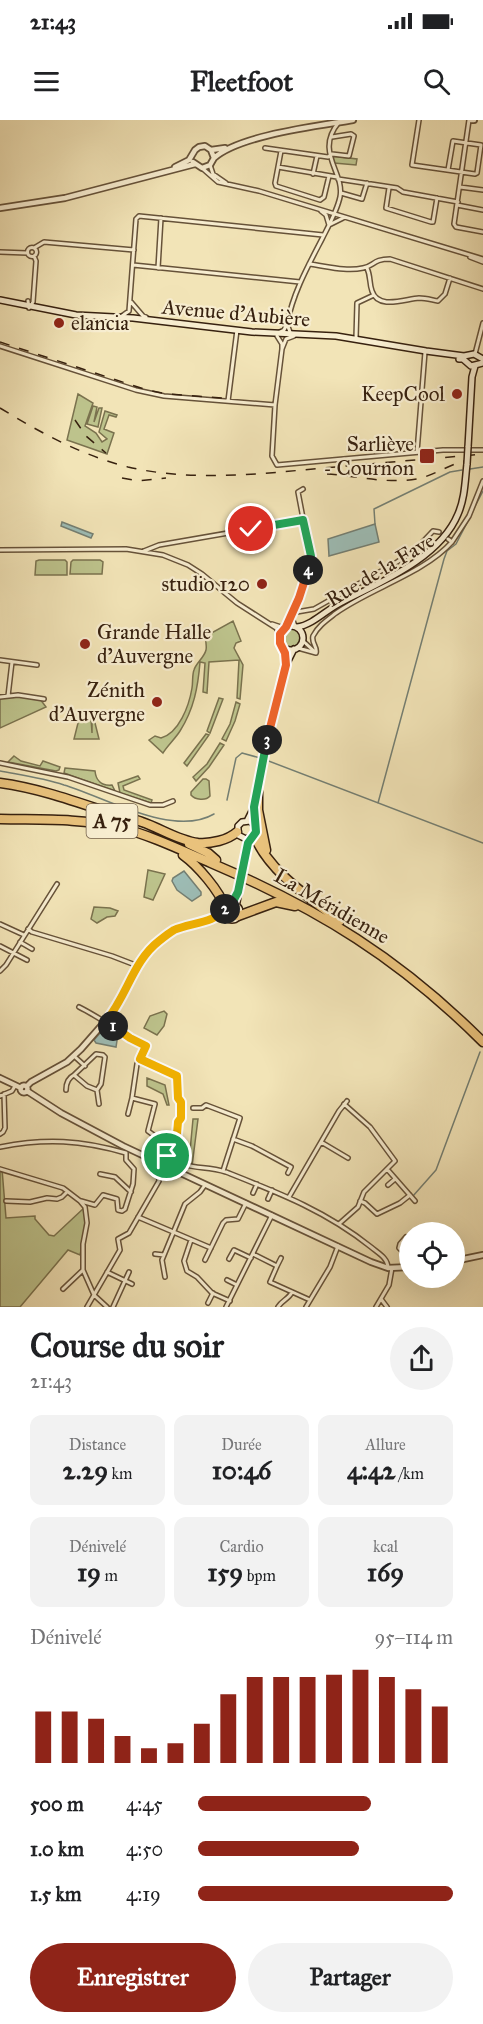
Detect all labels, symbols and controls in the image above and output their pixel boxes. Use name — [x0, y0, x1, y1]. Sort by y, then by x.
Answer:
text: 21:43 — [30, 8, 76, 35]
icon: menu — [30, 65, 63, 98]
text: Fleetfoot — [190, 65, 293, 98]
icon: search — [420, 65, 453, 98]
street label: Avenue d'Aubière — [160, 293, 311, 332]
place label: elancia — [71, 310, 129, 336]
marker: elancia — [52, 316, 66, 330]
place label: KeepCool — [361, 381, 445, 407]
marker: KeepCool — [450, 387, 464, 401]
place label: Sarliève - Cournon — [323, 431, 414, 481]
marker: Sarliève - Cournon — [418, 447, 436, 465]
pin — [225, 503, 276, 554]
icon: check — [234, 512, 267, 545]
street label: Rue de la Fave — [321, 527, 439, 613]
pin: 4 — [293, 555, 323, 585]
text: 4 — [304, 560, 312, 579]
place label: studio 120 — [161, 571, 250, 597]
marker: studio 120 — [255, 577, 269, 591]
place label: Grande Halle d'Auvergne — [97, 619, 212, 669]
marker: Grande Halle d'Auvergne — [78, 637, 92, 651]
place label: Zénith d'Auvergne — [49, 677, 145, 727]
marker: Zénith d'Auvergne — [150, 695, 164, 709]
pin: 3 — [252, 725, 282, 755]
text: 3 — [264, 730, 270, 749]
road number: A 75 — [86, 804, 138, 838]
street label: La Méridienne — [270, 862, 395, 950]
pin: 2 — [210, 894, 240, 924]
text: 2 — [221, 899, 229, 918]
pin: 1 — [98, 1011, 128, 1041]
text: 1 — [110, 1016, 116, 1035]
pin — [141, 1130, 192, 1181]
icon: arrive — [150, 1139, 183, 1172]
map controls — [399, 1222, 465, 1288]
button: locate — [399, 1222, 465, 1288]
text: Course du soir — [30, 1326, 224, 1366]
button: share — [390, 1327, 453, 1390]
text: 21:43 — [30, 1369, 72, 1393]
text: Distance — [69, 1435, 126, 1454]
text: Durée — [221, 1435, 262, 1454]
text: Allure — [365, 1435, 406, 1454]
text: 2.29 — [63, 1454, 108, 1486]
text: 10:46 — [212, 1454, 271, 1486]
text: 4:42 — [347, 1454, 395, 1486]
text: km — [108, 1464, 132, 1483]
text: /km — [395, 1464, 424, 1483]
text: Dénivelé — [69, 1537, 126, 1556]
text: Cardio — [219, 1537, 264, 1556]
text: kcal — [373, 1537, 398, 1556]
text: 19 — [77, 1556, 101, 1588]
text: 159 — [207, 1556, 243, 1588]
text: 169 — [367, 1556, 404, 1588]
text: m — [101, 1566, 118, 1585]
text: bpm — [243, 1566, 276, 1585]
text: Dénivelé — [30, 1625, 102, 1649]
text: 95–114 m — [374, 1625, 453, 1649]
text: 500 m — [30, 1792, 84, 1816]
text: 4:45 — [126, 1792, 163, 1816]
text: 1.0 km — [30, 1837, 84, 1861]
text: 4:50 — [126, 1837, 163, 1861]
text: 1.5 km — [30, 1882, 81, 1906]
text: 4:19 — [126, 1882, 161, 1906]
button: Enregistrer — [30, 1943, 236, 2012]
button: Partager — [248, 1943, 453, 2012]

